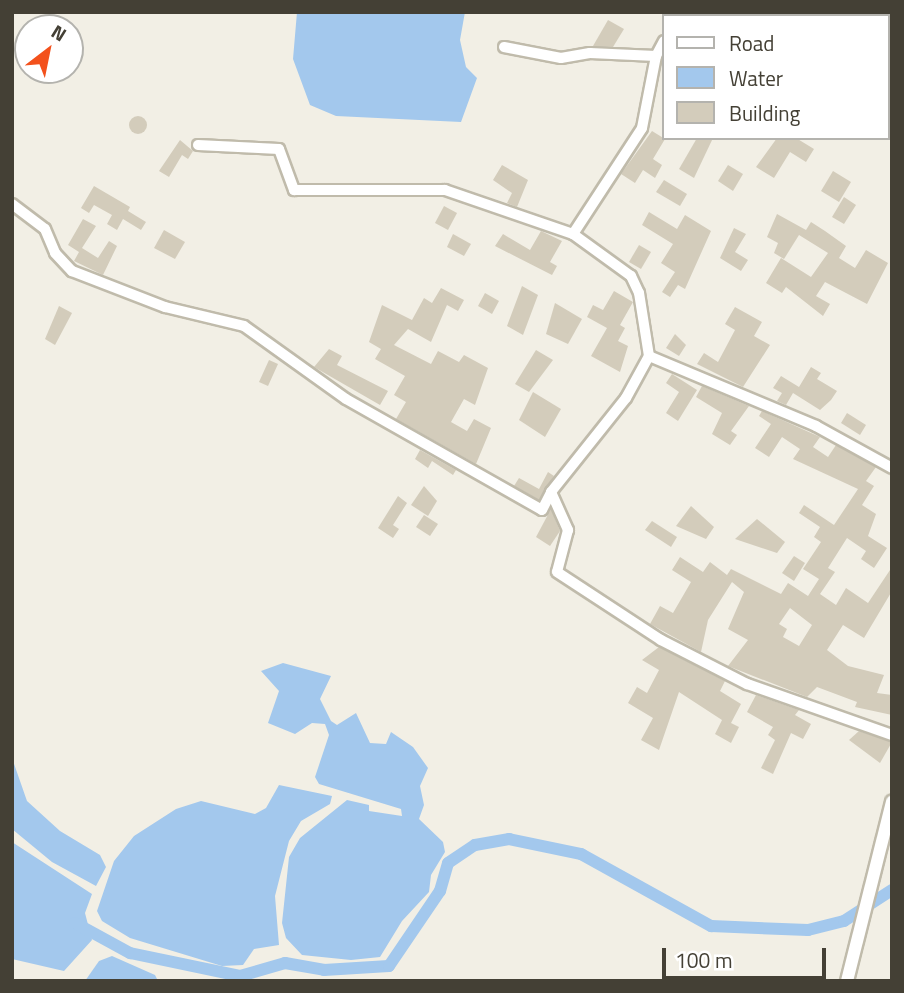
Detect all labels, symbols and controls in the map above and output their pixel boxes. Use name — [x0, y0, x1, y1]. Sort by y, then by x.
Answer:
north arrow — [14, 14, 84, 84]
legend — [662, 14, 890, 140]
text: N — [46, 17, 73, 48]
text: Road — [729, 27, 774, 59]
text: Water — [729, 62, 783, 94]
text: Building — [729, 97, 800, 129]
scale bar — [666, 934, 830, 978]
text: 100 m — [675, 944, 732, 976]

